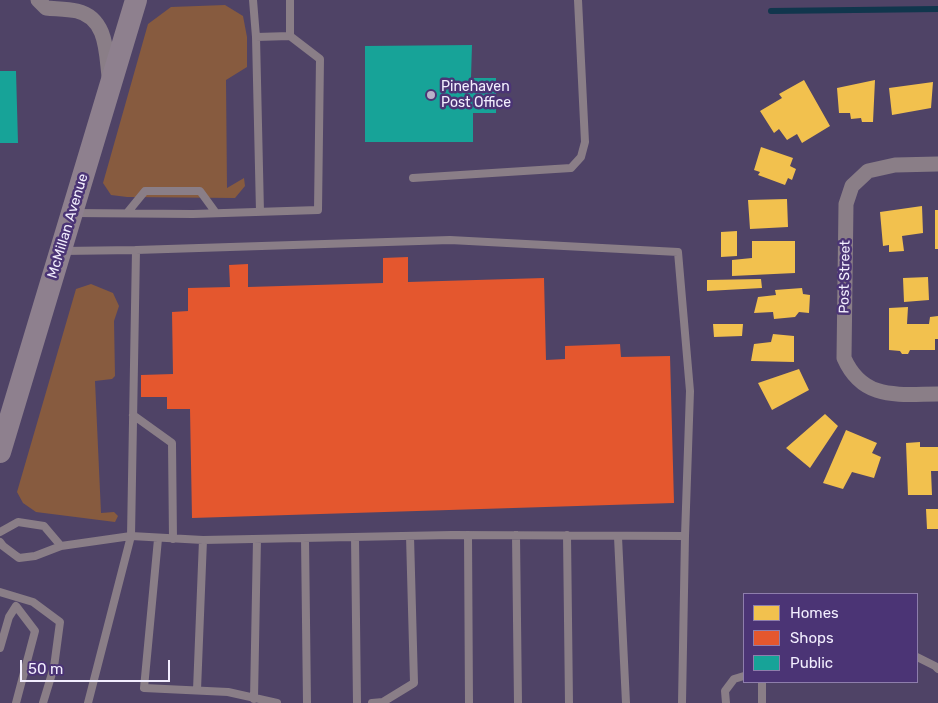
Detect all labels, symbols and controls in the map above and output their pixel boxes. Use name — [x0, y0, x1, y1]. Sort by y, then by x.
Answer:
place label: Pinehaven Post Office — [441, 79, 511, 111]
marker: Pinehaven Post Office — [425, 89, 437, 101]
street label: McMillan Avenue — [44, 172, 92, 280]
street label: Post Street — [836, 240, 854, 314]
legend — [743, 593, 918, 683]
text: Homes — [790, 604, 839, 622]
text: Shops — [790, 629, 834, 647]
scale bar — [22, 650, 172, 682]
text: Public — [790, 654, 833, 672]
text: 50 m — [28, 660, 63, 678]

